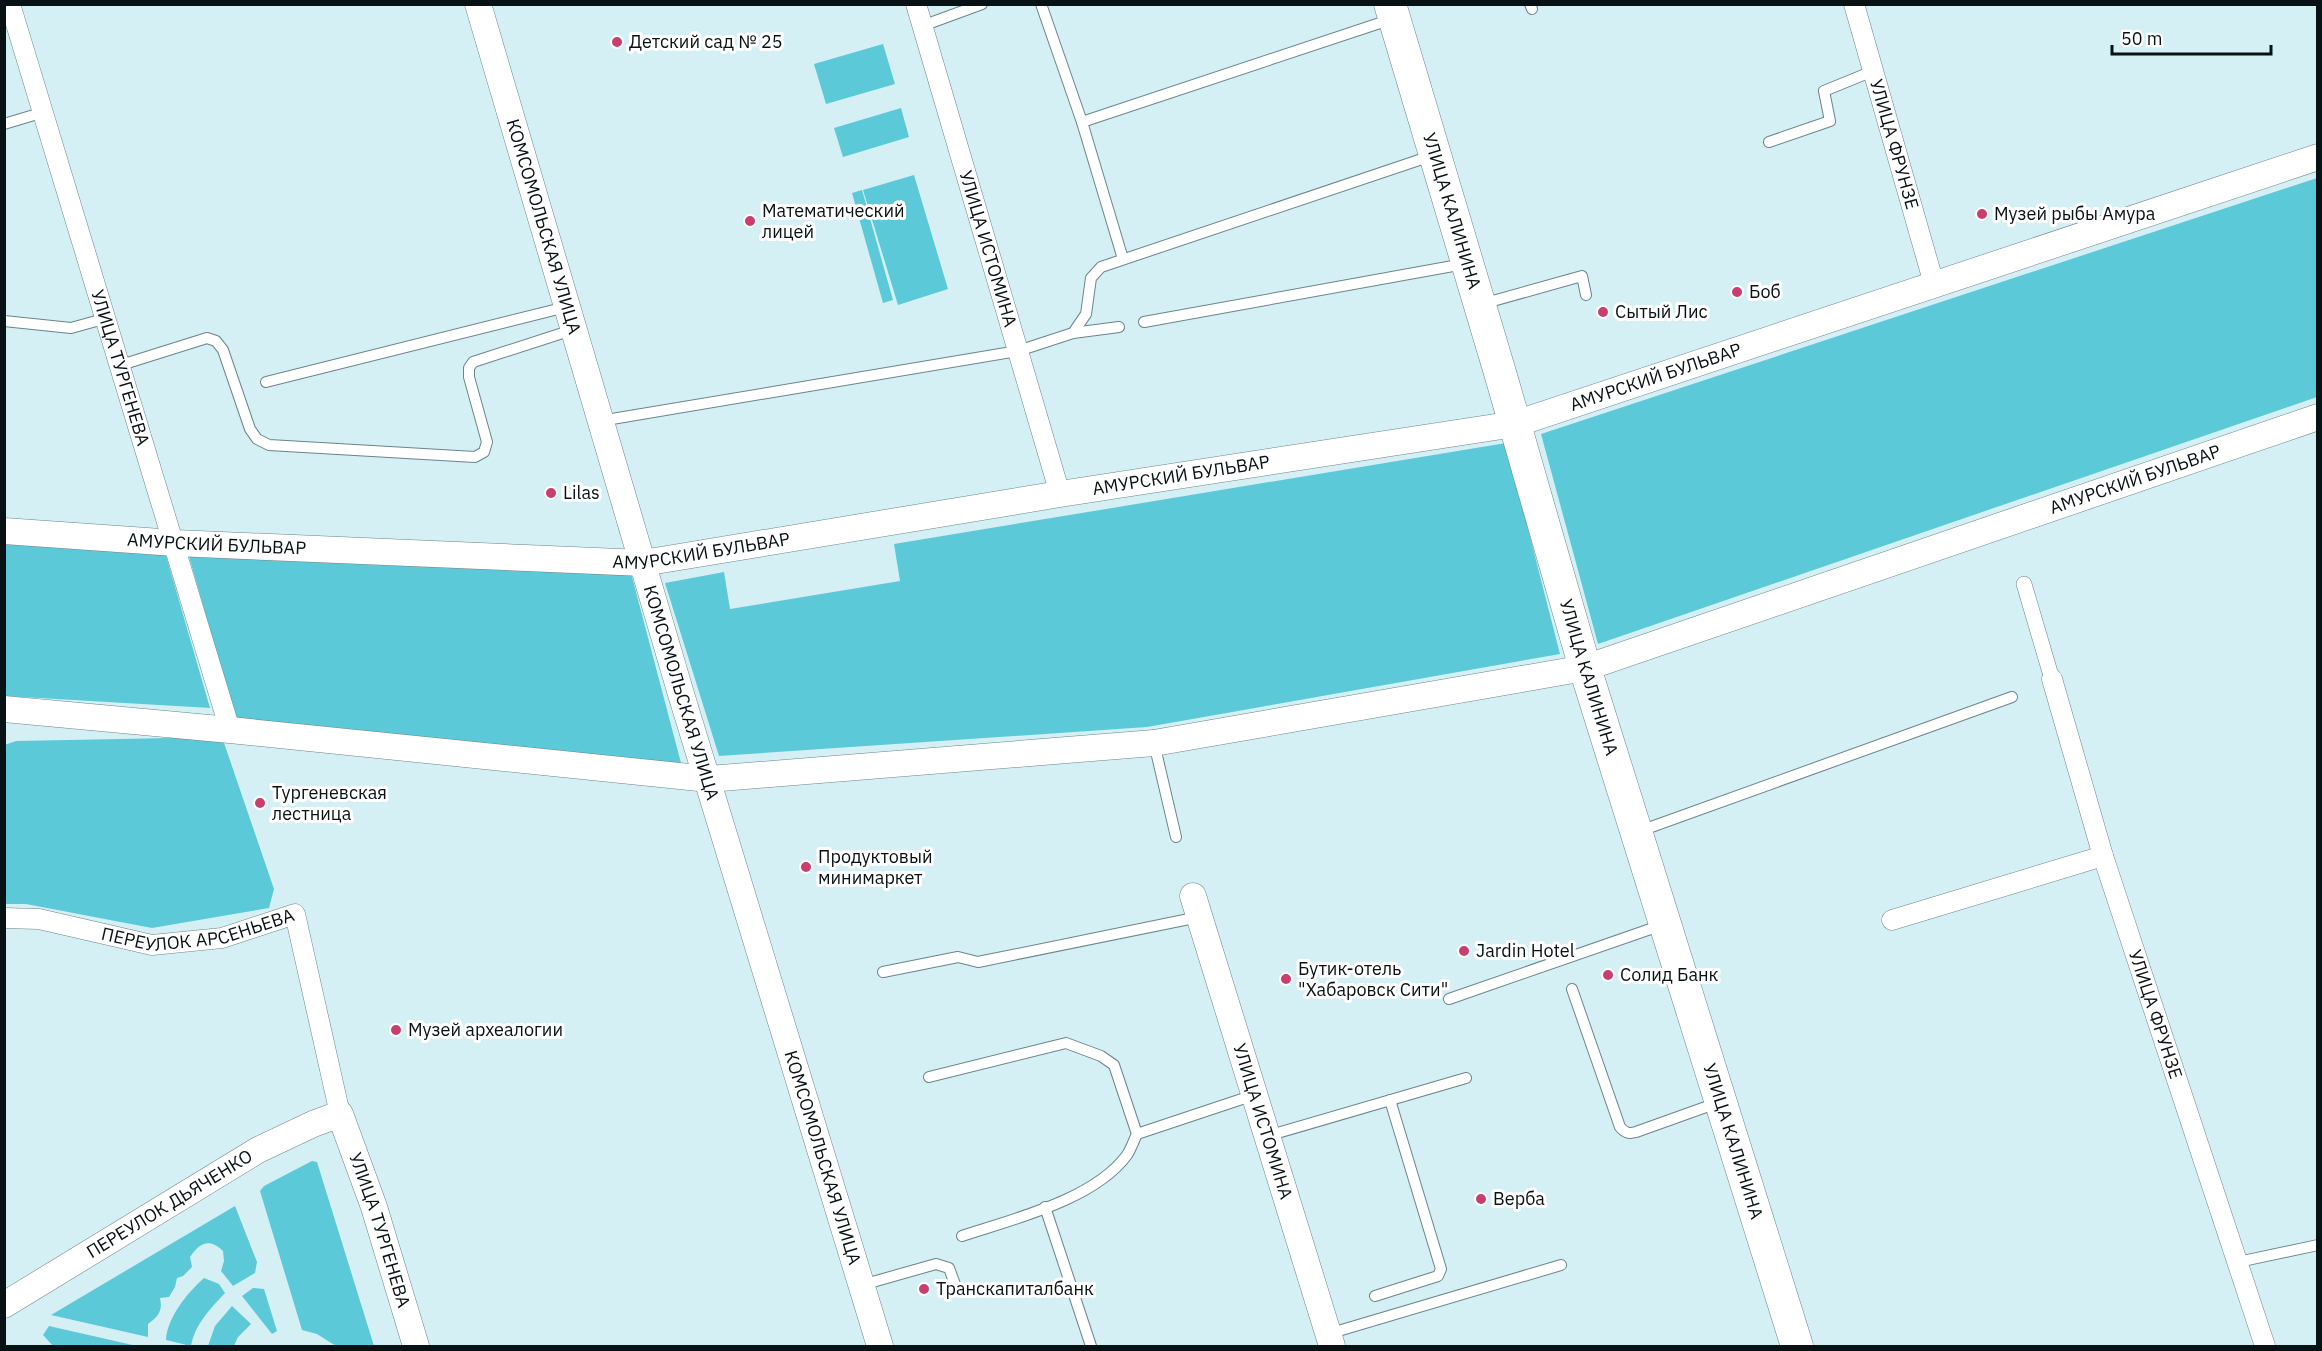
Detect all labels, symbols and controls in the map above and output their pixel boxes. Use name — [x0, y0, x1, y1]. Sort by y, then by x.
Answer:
scale bar — [2112, 18, 2271, 56]
text: 50 m — [2121, 27, 2163, 50]
place label: Детский сад № 25 — [629, 30, 783, 53]
marker: Детский сад № 25 — [610, 35, 624, 49]
street label: УЛИЦА ФРУНЗЕ — [1865, 76, 1924, 212]
street label: КОМСОМОЛЬСКАЯ УЛИЦА — [501, 116, 587, 337]
street label: УЛИЦА КАЛИНИНА — [1418, 130, 1487, 292]
street label: УЛИЦА ИСТОМИНА — [955, 168, 1022, 330]
place label: Математический лицей — [762, 199, 905, 243]
place label: Музей рыбы Амура — [1994, 202, 2156, 225]
marker: Музей рыбы Амура — [1975, 207, 1989, 221]
marker: Математический лицей — [743, 214, 757, 228]
place label: Боб — [1749, 280, 1781, 303]
marker: Боб — [1730, 285, 1744, 299]
street label: УЛИЦА ТУРГЕНЕВА — [86, 287, 155, 449]
place label: Сытый Лис — [1615, 300, 1708, 323]
marker: Сытый Лис — [1596, 305, 1610, 319]
street label: АМУРСКИЙ БУЛЬВАР — [1567, 338, 1744, 416]
street label: АМУРСКИЙ БУЛЬВАР — [2047, 439, 2224, 519]
street label: АМУРСКИЙ БУЛЬВАР — [1091, 450, 1271, 500]
place label: Lilas — [563, 481, 600, 504]
marker: Lilas — [544, 486, 558, 500]
street label: АМУРСКИЙ БУЛЬВАР — [612, 527, 792, 575]
street label: АМУРСКИЙ БУЛЬВАР — [126, 528, 307, 560]
street label: КОМСОМОЛЬСКАЯ УЛИЦА — [639, 582, 725, 803]
street label: УЛИЦА КАЛИНИНА — [1555, 596, 1624, 759]
place label: Тургеневская лестница — [272, 781, 387, 825]
marker: Тургеневская лестница — [253, 796, 267, 810]
place label: Продуктовый минимаркет — [818, 845, 933, 889]
marker: Продуктовый минимаркет — [799, 860, 813, 874]
street label: ПЕРЕУЛОК АРСЕНЬЕВА — [99, 903, 297, 957]
place label: Jardin Hotel — [1476, 939, 1575, 962]
marker: Jardin Hotel — [1457, 944, 1471, 958]
street label: УЛИЦА ФРУНЗЕ — [2124, 947, 2188, 1082]
place label: Бутик-отель "Хабаровск Сити" — [1298, 957, 1448, 1001]
place label: Солид Банк — [1620, 963, 1719, 986]
marker: Солид Банк — [1601, 968, 1615, 982]
marker: Бутик-отель "Хабаровск Сити" — [1279, 972, 1293, 986]
place label: Музей археалогии — [408, 1018, 563, 1041]
marker: Музей археалогии — [389, 1023, 403, 1037]
street label: УЛИЦА ИСТОМИНА — [1228, 1041, 1298, 1203]
street label: КОМСОМОЛЬСКАЯ УЛИЦА — [779, 1047, 867, 1268]
street label: УЛИЦА КАЛИНИНА — [1698, 1060, 1769, 1222]
street label: ПЕРЕУЛОК ДЬЯЧЕНКО — [82, 1144, 257, 1263]
street label: УЛИЦА ТУРГЕНЕВА — [344, 1149, 416, 1311]
place label: Верба — [1493, 1187, 1545, 1210]
marker: Верба — [1474, 1192, 1488, 1206]
place label: Транскапиталбанк — [936, 1277, 1094, 1300]
marker: Транскапиталбанк — [917, 1282, 931, 1296]

